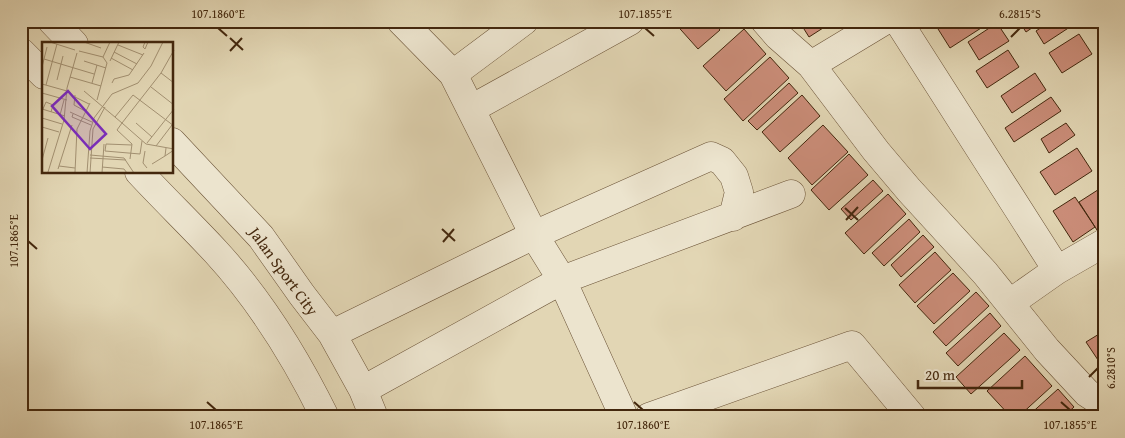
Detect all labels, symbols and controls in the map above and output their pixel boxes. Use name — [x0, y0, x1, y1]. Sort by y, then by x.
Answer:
text: 107.1860°E — [191, 5, 245, 22]
text: 107.1855°E — [618, 5, 672, 22]
text: 6.2815°S — [999, 5, 1041, 22]
inset map — [42, 42, 174, 174]
text: 107.1865°E — [5, 214, 22, 268]
street label: Jalan Sport City — [242, 220, 324, 320]
text: 6.2810°S — [1102, 347, 1119, 389]
scale bar — [918, 358, 1021, 390]
text: 20 m — [925, 364, 956, 385]
text: 107.1865°E — [189, 416, 243, 433]
text: 107.1860°E — [616, 416, 670, 433]
text: 107.1855°E — [1043, 416, 1097, 433]

